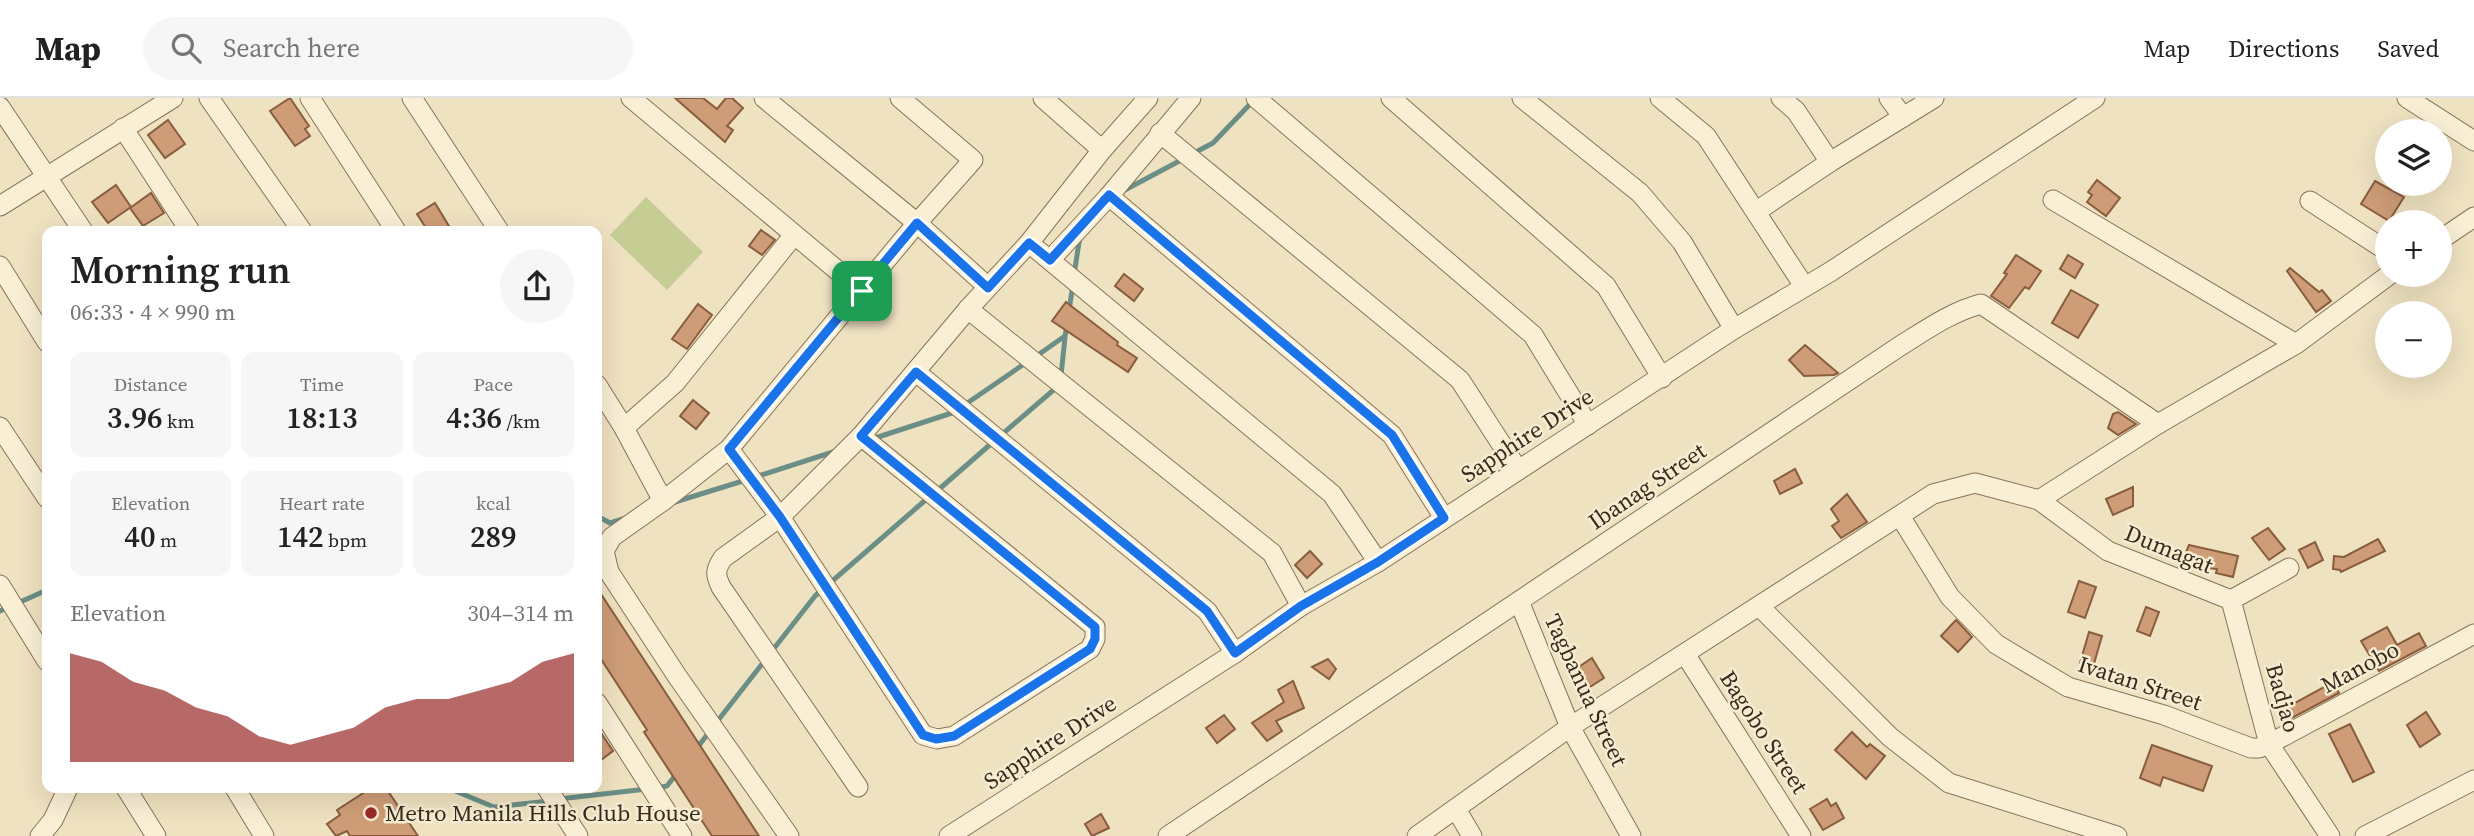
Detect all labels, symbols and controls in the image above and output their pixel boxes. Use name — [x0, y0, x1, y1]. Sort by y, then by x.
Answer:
search box — [143, 17, 633, 80]
text: Map — [35, 26, 101, 71]
icon: search — [167, 29, 205, 67]
text: Search here — [223, 30, 360, 66]
text: Map — [2143, 32, 2190, 65]
text: Directions — [2228, 32, 2339, 65]
text: Saved — [2377, 32, 2439, 65]
map controls — [2375, 119, 2452, 378]
button: layers — [2375, 119, 2452, 196]
button: + — [2375, 210, 2452, 287]
text: Morning run — [70, 244, 291, 296]
button: share — [500, 249, 574, 323]
pin — [832, 261, 892, 321]
icon: arrive — [843, 272, 881, 310]
text: 06:33 · 4 × 990 m — [70, 296, 236, 328]
button: − — [2375, 301, 2452, 378]
text: Distance — [114, 371, 187, 397]
text: Time — [300, 371, 344, 397]
text: Pace — [473, 371, 513, 397]
street label: Sapphire Drive — [1455, 380, 1599, 490]
text: 3.96 — [107, 397, 163, 438]
text: 18:13 — [286, 397, 358, 438]
text: 4:36 — [446, 397, 502, 438]
text: km — [163, 408, 195, 434]
text: /km — [502, 408, 540, 434]
street label: Ibanag Street — [1582, 435, 1713, 537]
text: Elevation — [111, 490, 190, 516]
text: Heart rate — [279, 490, 365, 516]
text: kcal — [476, 490, 511, 516]
text: 40 — [124, 516, 155, 557]
text: 142 — [277, 516, 324, 557]
text: 289 — [470, 516, 517, 557]
street label: Dumagat — [2120, 517, 2218, 581]
text: m — [155, 527, 177, 553]
text: bpm — [324, 527, 367, 553]
text: Elevation — [70, 597, 166, 629]
text: 304–314 m — [467, 597, 574, 629]
street label: Tagbanua Street — [1537, 609, 1636, 772]
street label: Manobo — [2315, 633, 2405, 701]
street label: Ivatan Street — [2074, 648, 2206, 718]
street label: Badjao — [2258, 660, 2308, 736]
street label: Bagobo Street — [1712, 664, 1816, 800]
street label: Sapphire Drive — [978, 687, 1122, 797]
place label: Metro Manila Hills Club House — [385, 797, 701, 829]
marker: Metro Manila Hills Club House — [363, 805, 379, 821]

